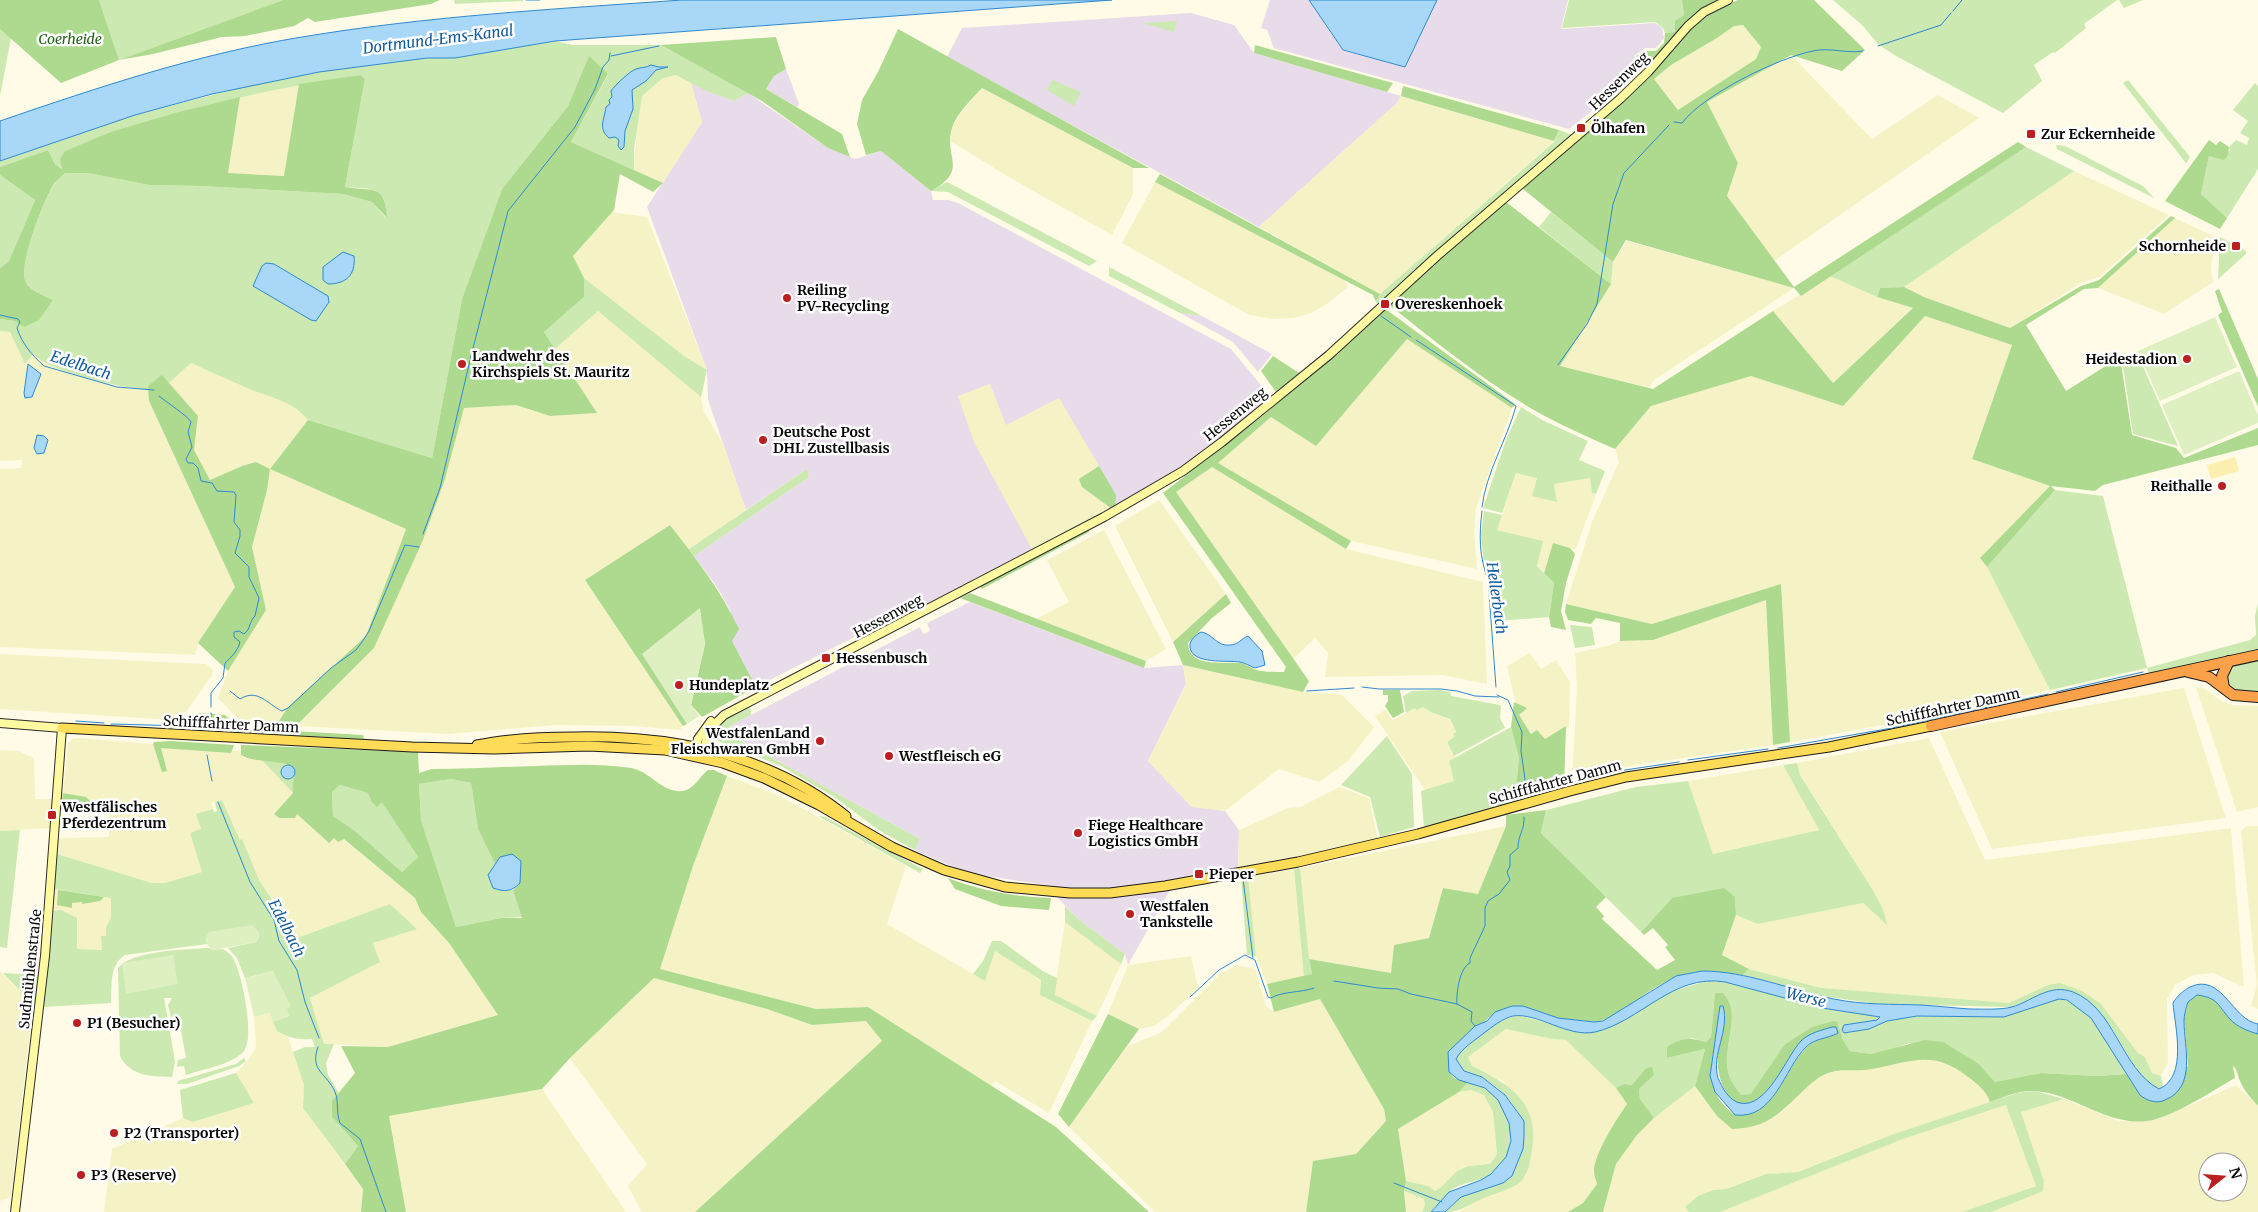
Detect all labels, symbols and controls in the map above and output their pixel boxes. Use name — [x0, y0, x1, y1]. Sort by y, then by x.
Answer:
water label: Dortmund-Ems-Kanal — [361, 20, 514, 58]
park label: Coerheide — [38, 30, 102, 48]
street label: Hessenweg — [1585, 48, 1653, 114]
place label: Ölhafen — [1591, 119, 1646, 137]
marker: Ölhafen — [1575, 122, 1587, 134]
place label: Zur Eckernheide — [2041, 125, 2155, 143]
marker: Zur Eckernheide — [2025, 128, 2037, 140]
place label: Schornheide — [2139, 237, 2226, 255]
marker: Schornheide — [2230, 240, 2242, 252]
place label: Reiling PV-Recycling — [797, 281, 889, 315]
marker: Reiling PV-Recycling — [781, 292, 793, 304]
place label: Overeskenhoek — [1395, 295, 1503, 313]
marker: Overeskenhoek — [1379, 298, 1391, 310]
water label: Edelbach — [48, 346, 114, 384]
place label: Landwehr des Kirchspiels St. Mauritz — [472, 347, 630, 381]
place label: Heidestadion — [2085, 350, 2177, 368]
marker: Heidestadion — [2181, 353, 2193, 365]
marker: Landwehr des Kirchspiels St. Mauritz — [456, 358, 468, 370]
street label: Hessenweg — [1200, 383, 1271, 445]
place label: Deutsche Post DHL Zustellbasis — [773, 423, 890, 457]
marker: Deutsche Post DHL Zustellbasis — [757, 434, 769, 446]
place label: Reithalle — [2150, 477, 2212, 495]
marker: Reithalle — [2216, 480, 2228, 492]
water label: Hellerbach — [1482, 560, 1511, 635]
street label: Hessenweg — [850, 590, 926, 642]
place label: Hessenbusch — [836, 649, 928, 667]
marker: Hessenbusch — [820, 652, 832, 664]
place label: Hundeplatz — [689, 676, 769, 694]
marker: Hundeplatz — [673, 679, 685, 691]
street label: Schifffahrter Damm — [1884, 684, 2022, 730]
street label: Schifffahrter Damm — [162, 711, 300, 737]
place label: WestfalenLand Fleischwaren GmbH — [671, 724, 810, 758]
marker: WestfalenLand Fleischwaren GmbH — [814, 735, 826, 747]
place label: Westfleisch eG — [898, 747, 1002, 765]
marker: Westfleisch eG — [883, 750, 895, 762]
street label: Schifffahrter Damm — [1487, 756, 1623, 808]
place label: Westfälisches Pferdezentrum — [61, 798, 166, 832]
marker: Westfälisches Pferdezentrum — [46, 809, 58, 821]
place label: Fiege Healthcare Logistics GmbH — [1088, 816, 1204, 850]
marker: Fiege Healthcare Logistics GmbH — [1072, 827, 1084, 839]
place label: Pieper — [1209, 865, 1254, 883]
marker: Pieper — [1193, 868, 1205, 880]
water label: Edelbach — [264, 896, 310, 960]
place label: Westfalen Tankstelle — [1139, 897, 1213, 931]
street label: Sudmühlenstraße — [15, 908, 45, 1030]
marker: Westfalen Tankstelle — [1124, 908, 1136, 920]
water label: Werse — [1784, 983, 1828, 1011]
place label: P1 (Besucher) — [87, 1014, 180, 1032]
marker: P1 (Besucher) — [71, 1017, 83, 1029]
place label: P2 (Transporter) — [124, 1124, 239, 1142]
marker: P2 (Transporter) — [108, 1127, 120, 1139]
north arrow — [2198, 1152, 2248, 1202]
text: N — [2225, 1165, 2246, 1181]
place label: P3 (Reserve) — [91, 1166, 176, 1184]
marker: P3 (Reserve) — [75, 1169, 87, 1181]

